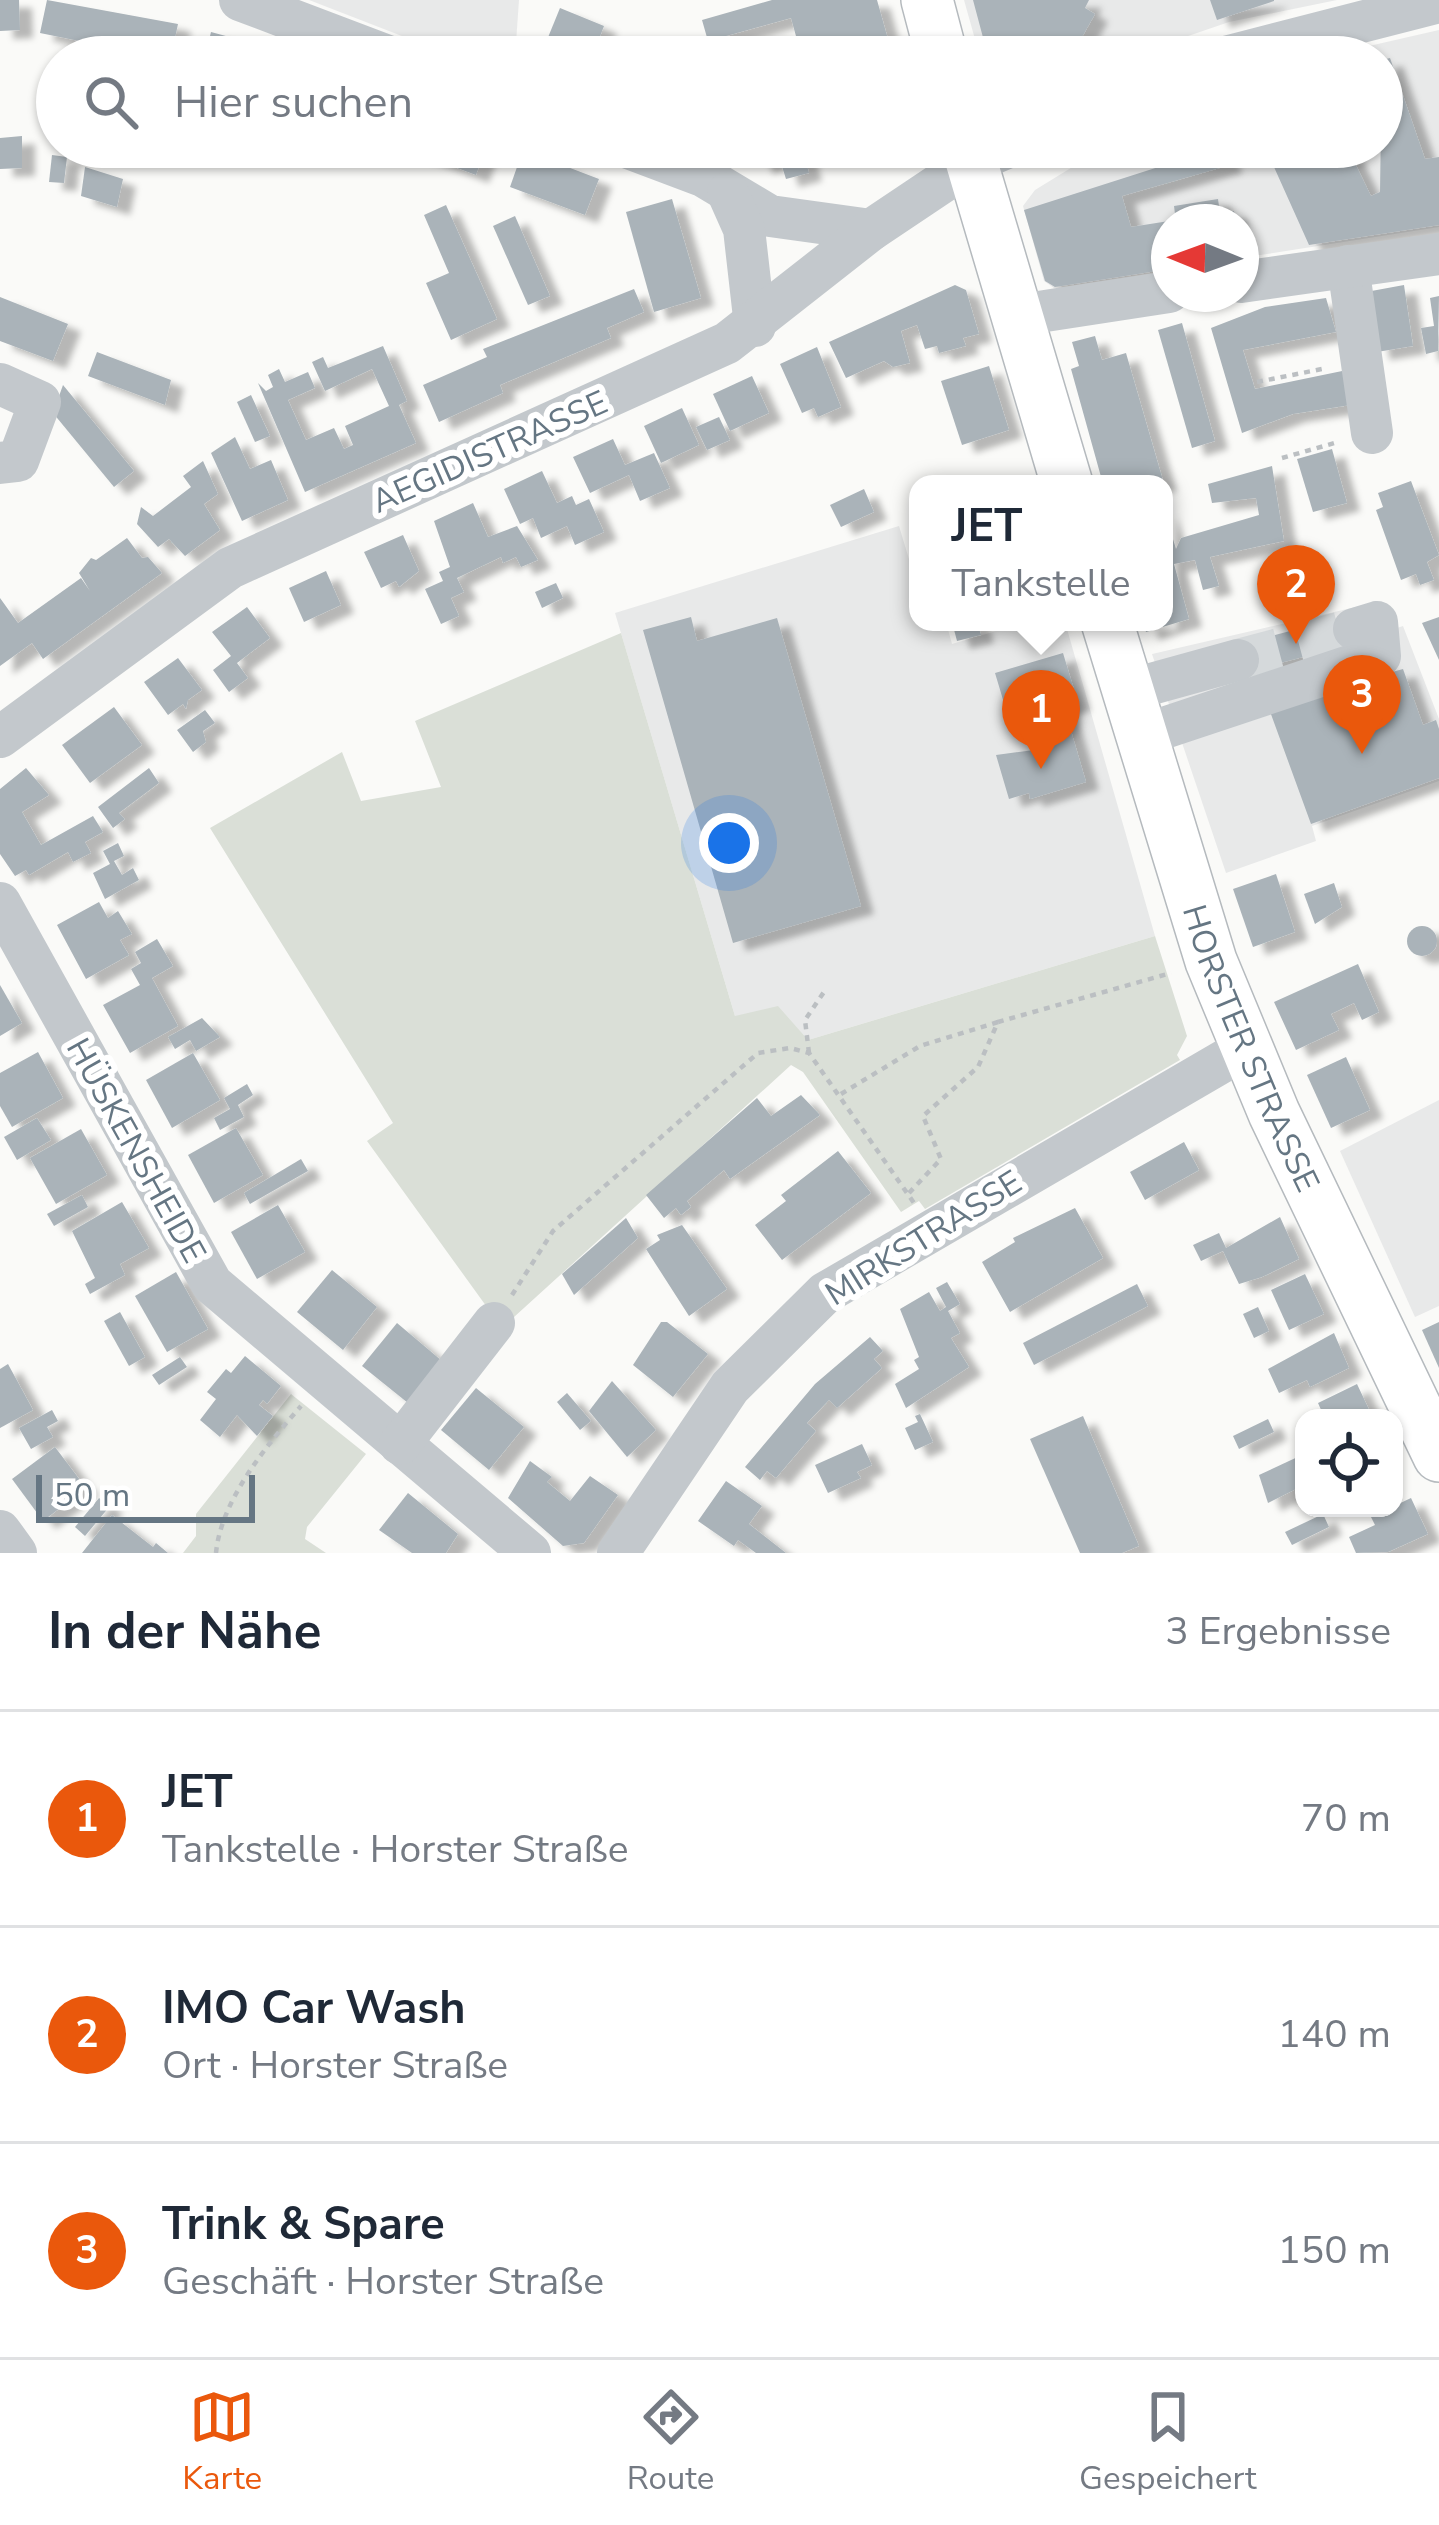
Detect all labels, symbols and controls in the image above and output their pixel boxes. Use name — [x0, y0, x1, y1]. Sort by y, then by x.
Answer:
search box — [36, 36, 1403, 168]
icon: search — [78, 69, 144, 135]
text: Hier suchen — [174, 72, 413, 133]
north arrow — [1151, 204, 1259, 312]
street label: AEGIDISTRASSE — [365, 380, 615, 524]
popup — [909, 475, 1173, 631]
text: JET — [952, 496, 1022, 557]
pin: 2 — [1257, 545, 1335, 644]
text: Tankstelle — [952, 557, 1130, 610]
pin: 3 — [1323, 655, 1401, 754]
pin: 1 — [1002, 670, 1080, 769]
your location — [699, 813, 759, 873]
street label: HORSTER STRASSE — [1171, 899, 1330, 1199]
street label: HÜSKENSHEIDE — [55, 1030, 216, 1271]
street label: MIRKSTRASSE — [817, 1160, 1031, 1317]
map controls — [1295, 1409, 1403, 1517]
button: locate — [1295, 1409, 1403, 1517]
scale bar — [36, 1469, 255, 1522]
text: 50 m — [54, 1473, 130, 1518]
text: In der Nähe — [48, 1596, 321, 1666]
text: 3 Ergebnisse — [1165, 1605, 1391, 1658]
text: JET — [162, 1762, 233, 1823]
text: 1 — [75, 1792, 99, 1845]
text: 70 m — [1301, 1792, 1391, 1845]
text: Tankstelle · Horster Straße — [162, 1823, 628, 1876]
text: IMO Car Wash — [162, 1978, 466, 2039]
text: 2 — [75, 2008, 99, 2061]
text: 140 m — [1277, 2008, 1391, 2061]
text: Ort · Horster Straße — [162, 2039, 508, 2092]
text: Trink & Spare — [162, 2194, 445, 2255]
text: 3 — [75, 2224, 99, 2277]
text: 150 m — [1277, 2224, 1391, 2277]
text: Geschäft · Horster Straße — [162, 2255, 604, 2308]
tab: Karte — [182, 2384, 262, 2501]
tab: Route — [627, 2384, 714, 2501]
tab: Gespeichert — [1079, 2384, 1257, 2501]

